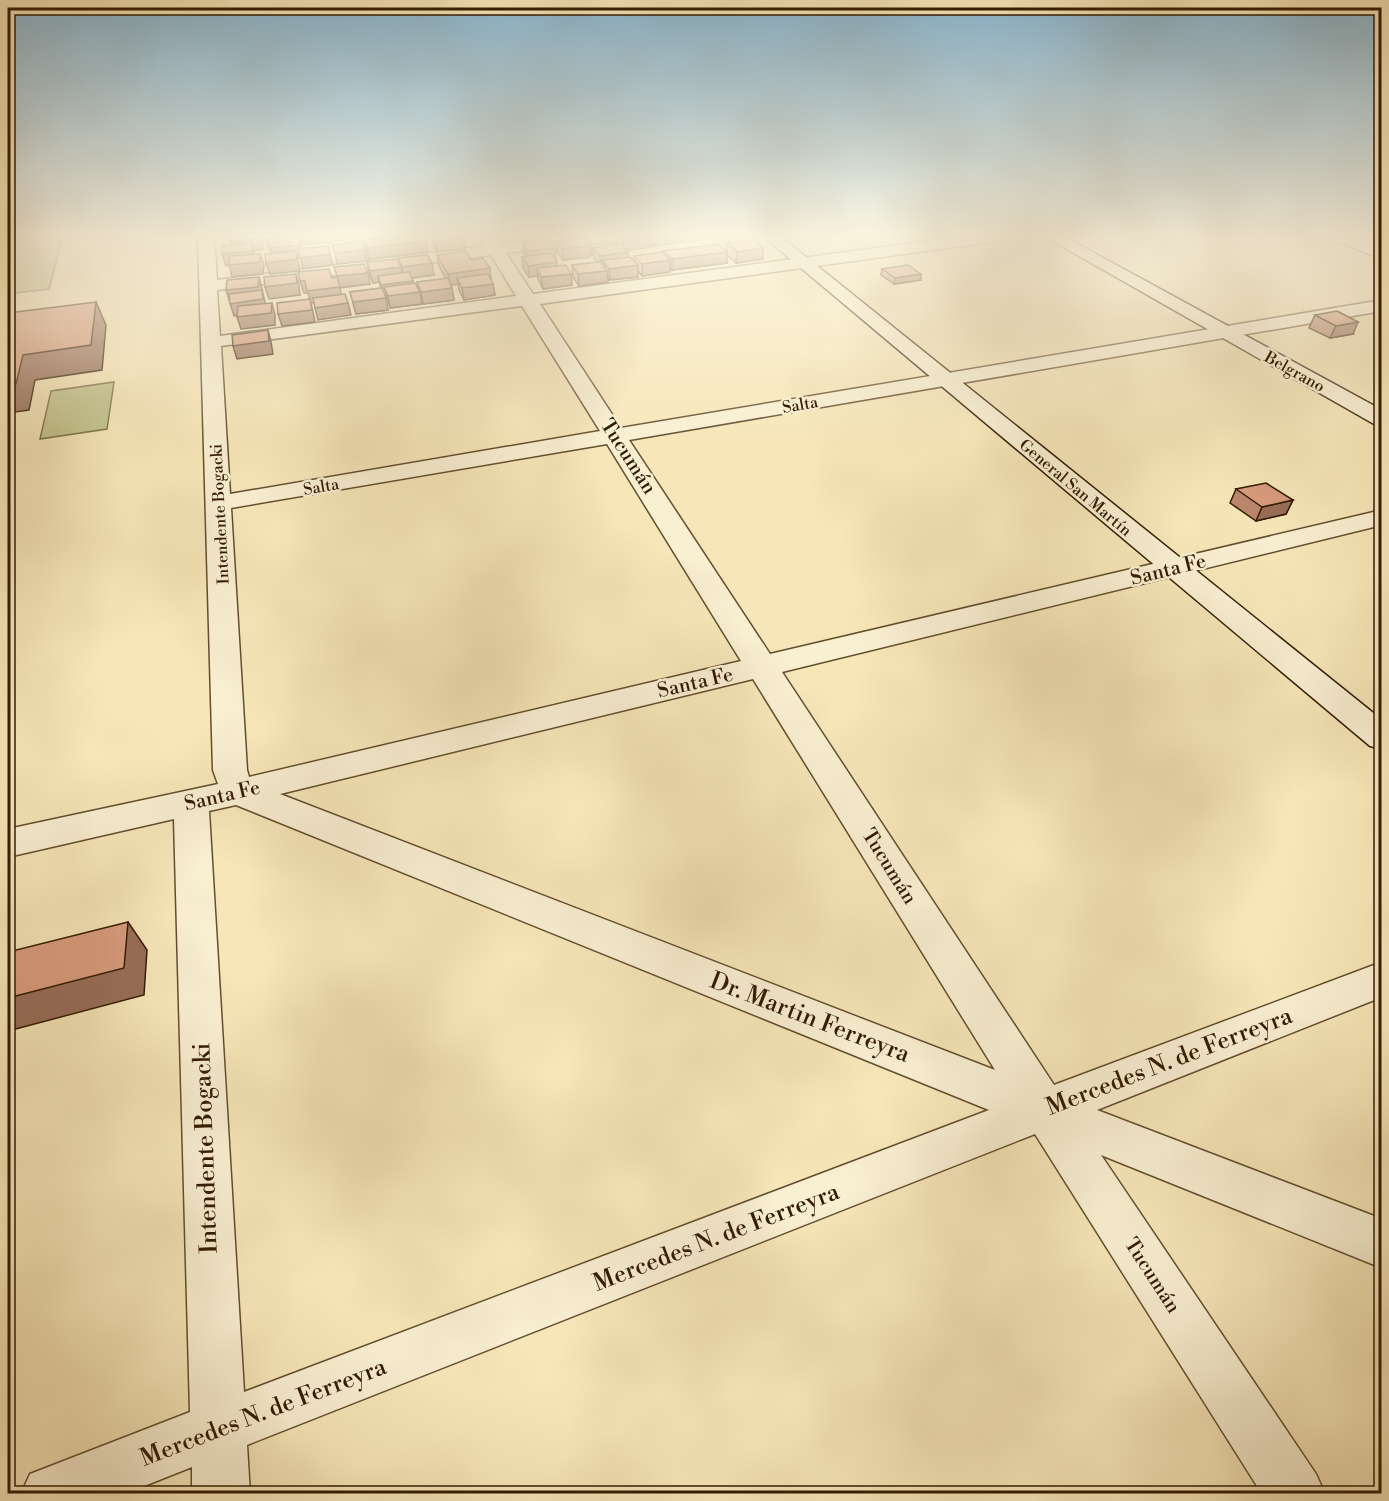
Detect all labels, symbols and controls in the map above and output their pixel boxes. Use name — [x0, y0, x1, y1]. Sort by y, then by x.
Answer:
street label: Belgrano — [1260, 347, 1328, 397]
street label: Salta — [781, 392, 821, 418]
street label: Tucumán — [594, 414, 661, 499]
street label: General San Martín — [1015, 435, 1136, 541]
street label: Intendente Bogacki — [206, 443, 234, 585]
street label: Salta — [302, 474, 342, 500]
street label: Santa Fe — [1128, 549, 1209, 592]
street label: Santa Fe — [655, 663, 736, 704]
street label: Santa Fe — [182, 776, 263, 817]
street label: Tucumán — [856, 824, 922, 909]
street label: Dr. Martin Ferreyra — [705, 966, 915, 1070]
street label: Mercedes N. de Ferreyra — [1042, 1001, 1298, 1123]
street label: Intendente Bogacki — [187, 1042, 225, 1254]
street label: Mercedes N. de Ferreyra — [589, 1177, 845, 1299]
street label: Tucumán — [1118, 1233, 1185, 1318]
street label: Mercedes N. de Ferreyra — [136, 1352, 392, 1474]

